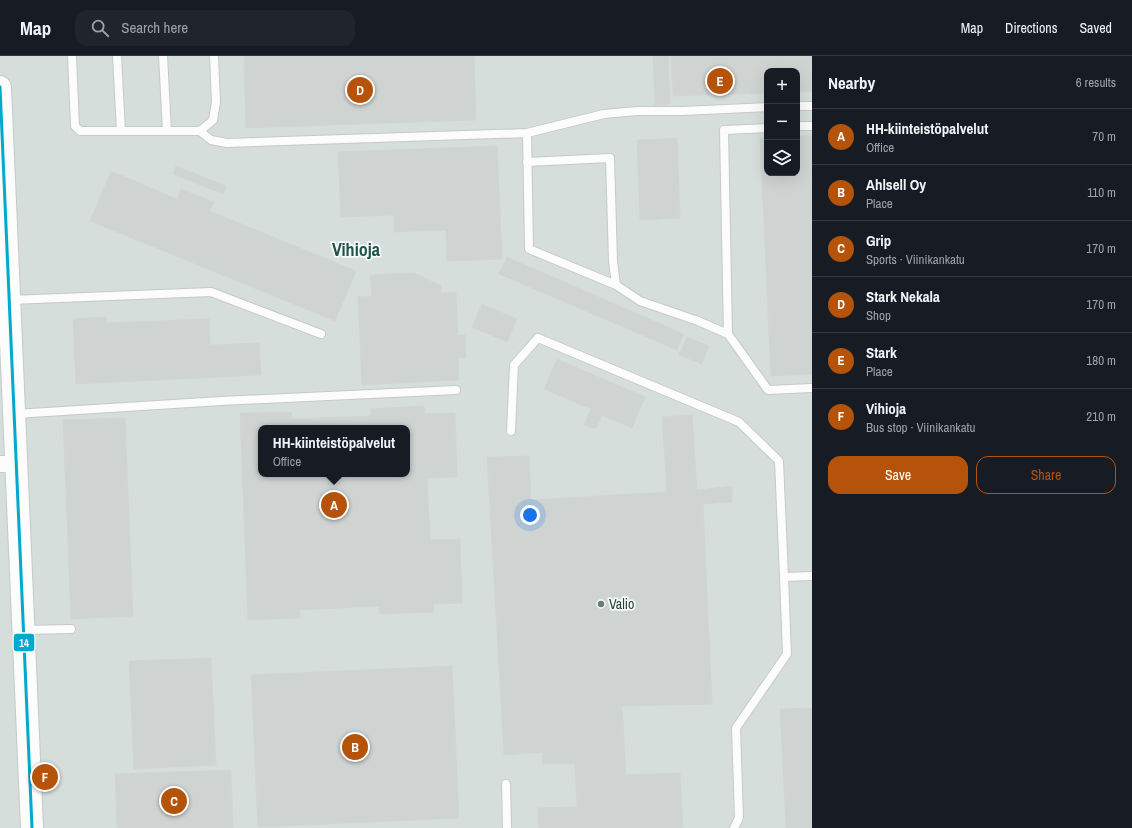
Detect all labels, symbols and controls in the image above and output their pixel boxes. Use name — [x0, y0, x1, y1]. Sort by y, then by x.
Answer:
search box — [75, 10, 355, 46]
text: Map — [20, 15, 51, 41]
icon: search — [89, 17, 111, 39]
text: Search here — [121, 17, 188, 38]
text: Map — [961, 19, 983, 37]
text: Directions — [1005, 19, 1057, 37]
text: Saved — [1079, 19, 1112, 37]
pin: E — [707, 66, 733, 96]
map controls — [764, 68, 800, 176]
button: + — [764, 68, 800, 104]
text: Nearby — [828, 71, 875, 94]
text: 6 results — [1076, 74, 1116, 91]
pin: D — [347, 75, 373, 105]
button: − — [764, 104, 800, 140]
text: HH-kiinteistöpalvelut — [866, 118, 988, 139]
text: A — [837, 128, 845, 145]
text: 70 m — [1092, 128, 1116, 145]
text: Office — [866, 139, 894, 156]
button: layers — [764, 140, 800, 176]
text: Ahlsell Oy — [866, 174, 926, 195]
text: B — [837, 184, 845, 201]
text: 110 m — [1087, 184, 1116, 201]
text: Place — [866, 195, 893, 212]
text: Grip — [866, 230, 891, 251]
district label: Vihioja — [332, 237, 381, 262]
text: C — [837, 240, 845, 257]
text: 170 m — [1086, 240, 1116, 257]
text: Sports · Viinikankatu — [866, 251, 965, 268]
text: Stark Nekala — [866, 286, 940, 307]
text: D — [837, 296, 845, 313]
text: 170 m — [1086, 296, 1116, 313]
text: Shop — [866, 307, 891, 324]
text: Stark — [866, 342, 897, 363]
text: E — [837, 352, 845, 369]
text: 180 m — [1086, 352, 1116, 369]
text: Place — [866, 363, 893, 380]
text: Vihioja — [866, 398, 906, 419]
text: F — [838, 408, 844, 425]
text: 210 m — [1086, 408, 1116, 425]
text: Bus stop · Viinikankatu — [866, 419, 975, 436]
popup — [258, 425, 410, 477]
text: HH-kiinteistöpalvelut — [273, 432, 395, 453]
text: Office — [273, 453, 301, 470]
button: Save — [828, 456, 968, 494]
button: Share — [976, 456, 1116, 494]
pin: A — [321, 490, 347, 520]
your location — [520, 505, 540, 525]
place label: Valio — [609, 595, 634, 613]
marker: Valio — [596, 599, 606, 609]
line badge: 14 — [13, 633, 35, 652]
text: 14 — [19, 636, 29, 650]
pin: B — [342, 732, 368, 762]
pin: F — [32, 762, 58, 792]
pin: C — [161, 786, 187, 816]

